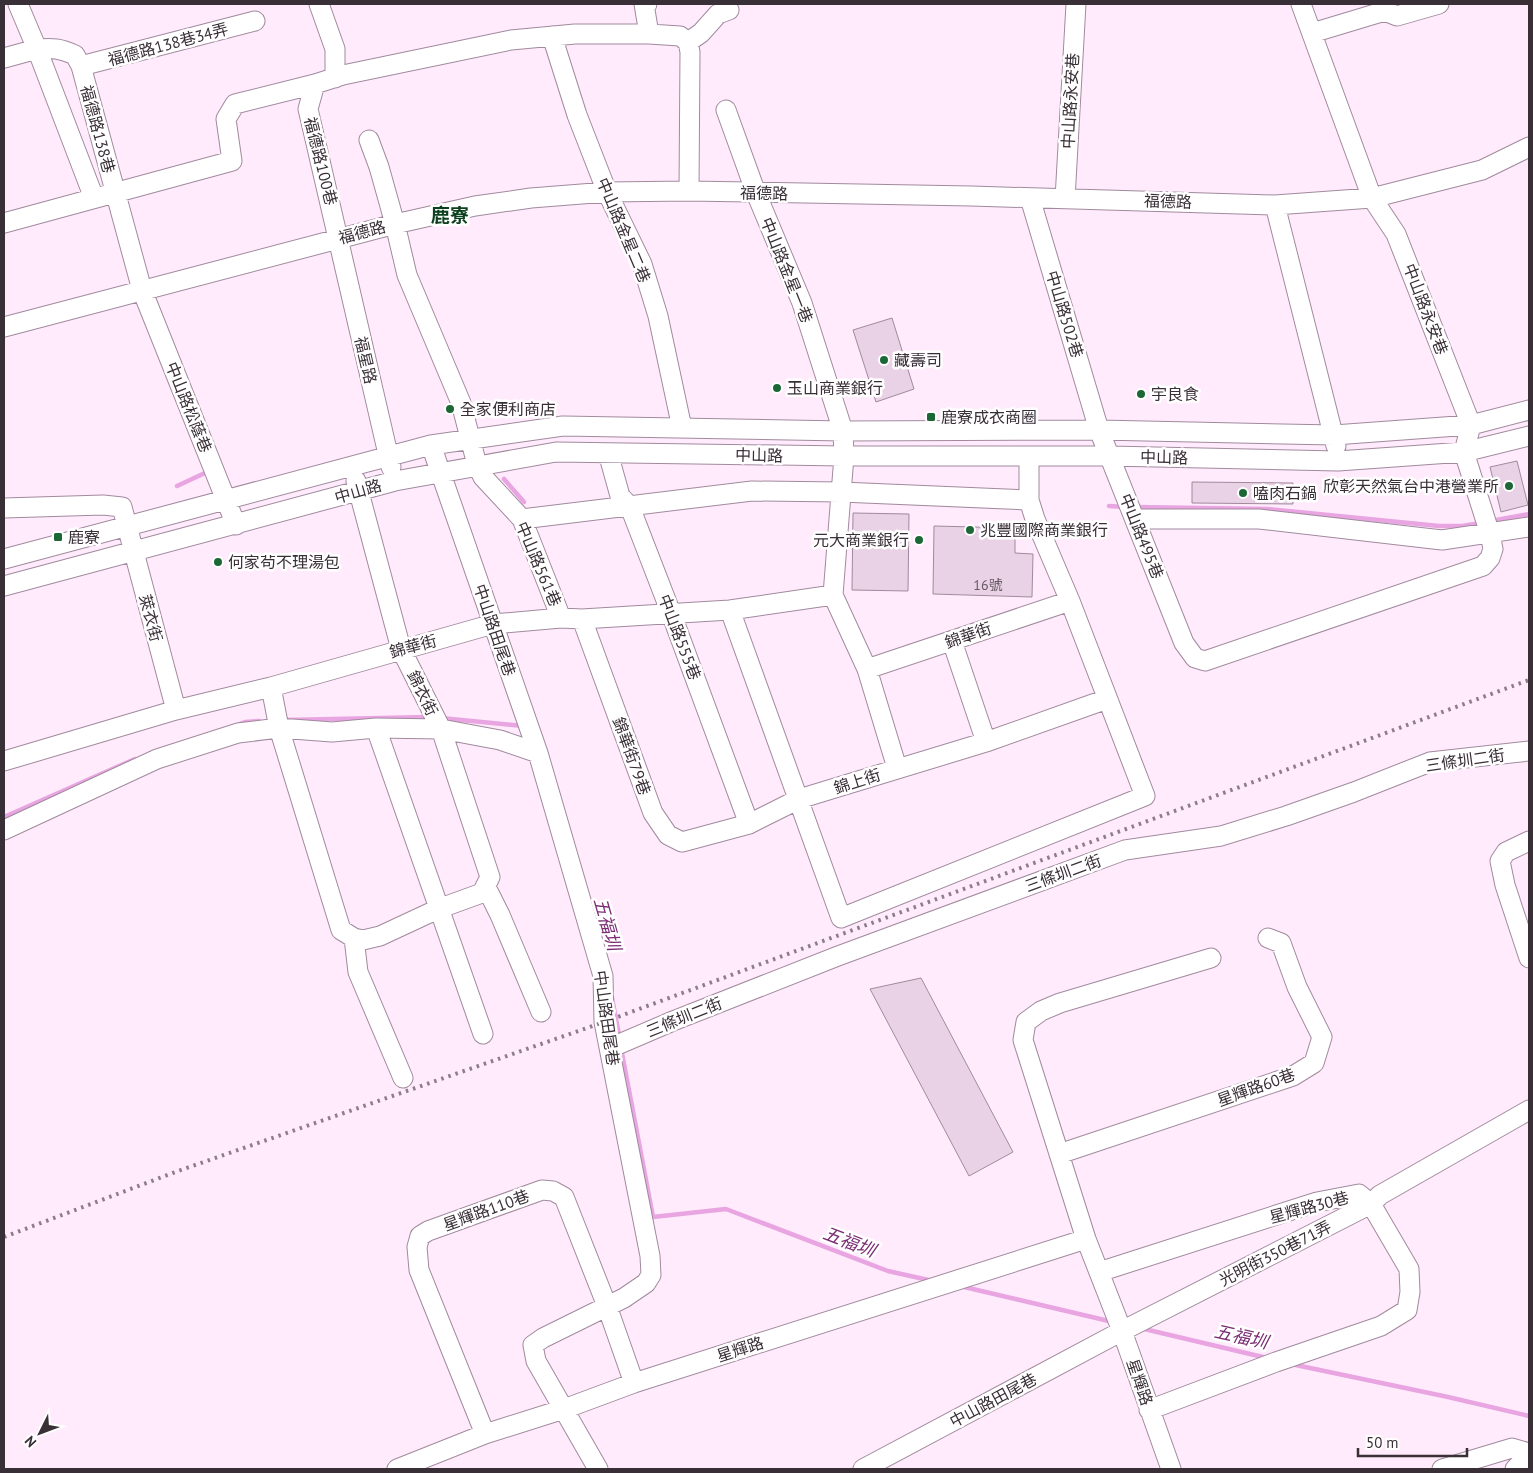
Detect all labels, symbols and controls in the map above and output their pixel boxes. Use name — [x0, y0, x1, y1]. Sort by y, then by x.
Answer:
street label: 福德路138巷34弄 — [106, 18, 230, 70]
street label: 中山路永安巷 — [1058, 53, 1082, 149]
street label: 福德路138巷 — [77, 83, 119, 175]
street label: 福德路100巷 — [300, 115, 342, 207]
street label: 中山路金星二巷 — [593, 175, 655, 285]
street label: 福德路 — [740, 183, 788, 203]
street label: 福德路 — [1144, 190, 1192, 212]
district label: 鹿寮 — [431, 203, 469, 227]
street label: 中山路金星一巷 — [757, 214, 817, 326]
street label: 福德路 — [336, 216, 388, 248]
street label: 中山路永安巷 — [1399, 261, 1453, 357]
street label: 中山路502巷 — [1042, 268, 1088, 360]
street label: 福星路 — [351, 334, 381, 386]
place label: 藏壽司 — [894, 350, 942, 370]
marker: 藏壽司 — [878, 354, 890, 366]
street label: 中山路松蔭巷 — [162, 359, 216, 455]
place label: 玉山商業銀行 — [787, 378, 883, 398]
marker: 玉山商業銀行 — [771, 382, 783, 394]
place label: 宇良食 — [1151, 384, 1199, 404]
marker: 宇良食 — [1135, 388, 1147, 400]
place label: 全家便利商店 — [460, 399, 556, 419]
marker: 全家便利商店 — [444, 403, 456, 415]
place label: 鹿寮成衣商圈 — [941, 407, 1037, 427]
marker: 鹿寮成衣商圈 — [925, 411, 937, 423]
street label: 中山路 — [735, 445, 783, 465]
street label: 中山路 — [1140, 447, 1188, 467]
street label: 中山路 — [332, 475, 384, 507]
place label: 欣彰天然氣台中港營業所 — [1323, 476, 1499, 496]
marker: 欣彰天然氣台中港營業所 — [1503, 480, 1515, 492]
place label: 嗑肉石鍋 — [1253, 483, 1317, 503]
marker: 嗑肉石鍋 — [1237, 487, 1249, 499]
street label: 中山路495巷 — [1116, 490, 1168, 582]
street label: 中山路561巷 — [512, 519, 566, 609]
place label: 兆豐國際商業銀行 — [980, 520, 1108, 540]
marker: 兆豐國際商業銀行 — [964, 524, 976, 536]
place label: 鹿寮 — [68, 527, 100, 547]
place label: 元大商業銀行 — [813, 530, 909, 550]
marker: 鹿寮 — [52, 531, 64, 543]
marker: 元大商業銀行 — [913, 534, 925, 546]
place label: 何家茍不理湯包 — [228, 552, 340, 572]
marker: 何家茍不理湯包 — [212, 556, 224, 568]
house number: 16號 — [973, 576, 1003, 594]
street label: 中山路田尾巷 — [470, 581, 520, 679]
street label: 中山路555巷 — [655, 591, 705, 683]
street label: 萊衣街 — [135, 592, 167, 644]
street label: 錦華街 — [942, 618, 994, 652]
street label: 錦華街 — [387, 630, 439, 662]
street label: 錦衣街 — [403, 667, 443, 719]
street label: 錦華街79巷 — [609, 714, 655, 798]
street label: 三條圳二街 — [1424, 745, 1506, 775]
street label: 錦上街 — [831, 764, 883, 798]
street label: 三條圳二街 — [1022, 850, 1104, 896]
water label: 五福圳 — [589, 895, 627, 956]
street label: 中山路田尾巷 — [590, 969, 624, 1067]
street label: 三條圳二街 — [643, 993, 725, 1041]
street label: 星輝路60巷 — [1214, 1064, 1298, 1110]
street label: 星輝路110巷 — [440, 1185, 532, 1235]
street label: 星輝路30巷 — [1267, 1187, 1351, 1227]
street label: 光明街350巷71弄 — [1215, 1216, 1335, 1290]
water label: 五福圳 — [820, 1221, 881, 1263]
water label: 五福圳 — [1212, 1319, 1273, 1354]
street label: 星輝路 — [714, 1332, 766, 1366]
street label: 星輝路 — [1123, 1356, 1157, 1408]
street label: 中山路田尾巷 — [946, 1369, 1040, 1431]
north arrow — [15, 1408, 65, 1458]
scale bar — [1358, 1426, 1467, 1458]
text: N — [21, 1432, 40, 1451]
text: 50 m — [1366, 1433, 1399, 1452]

